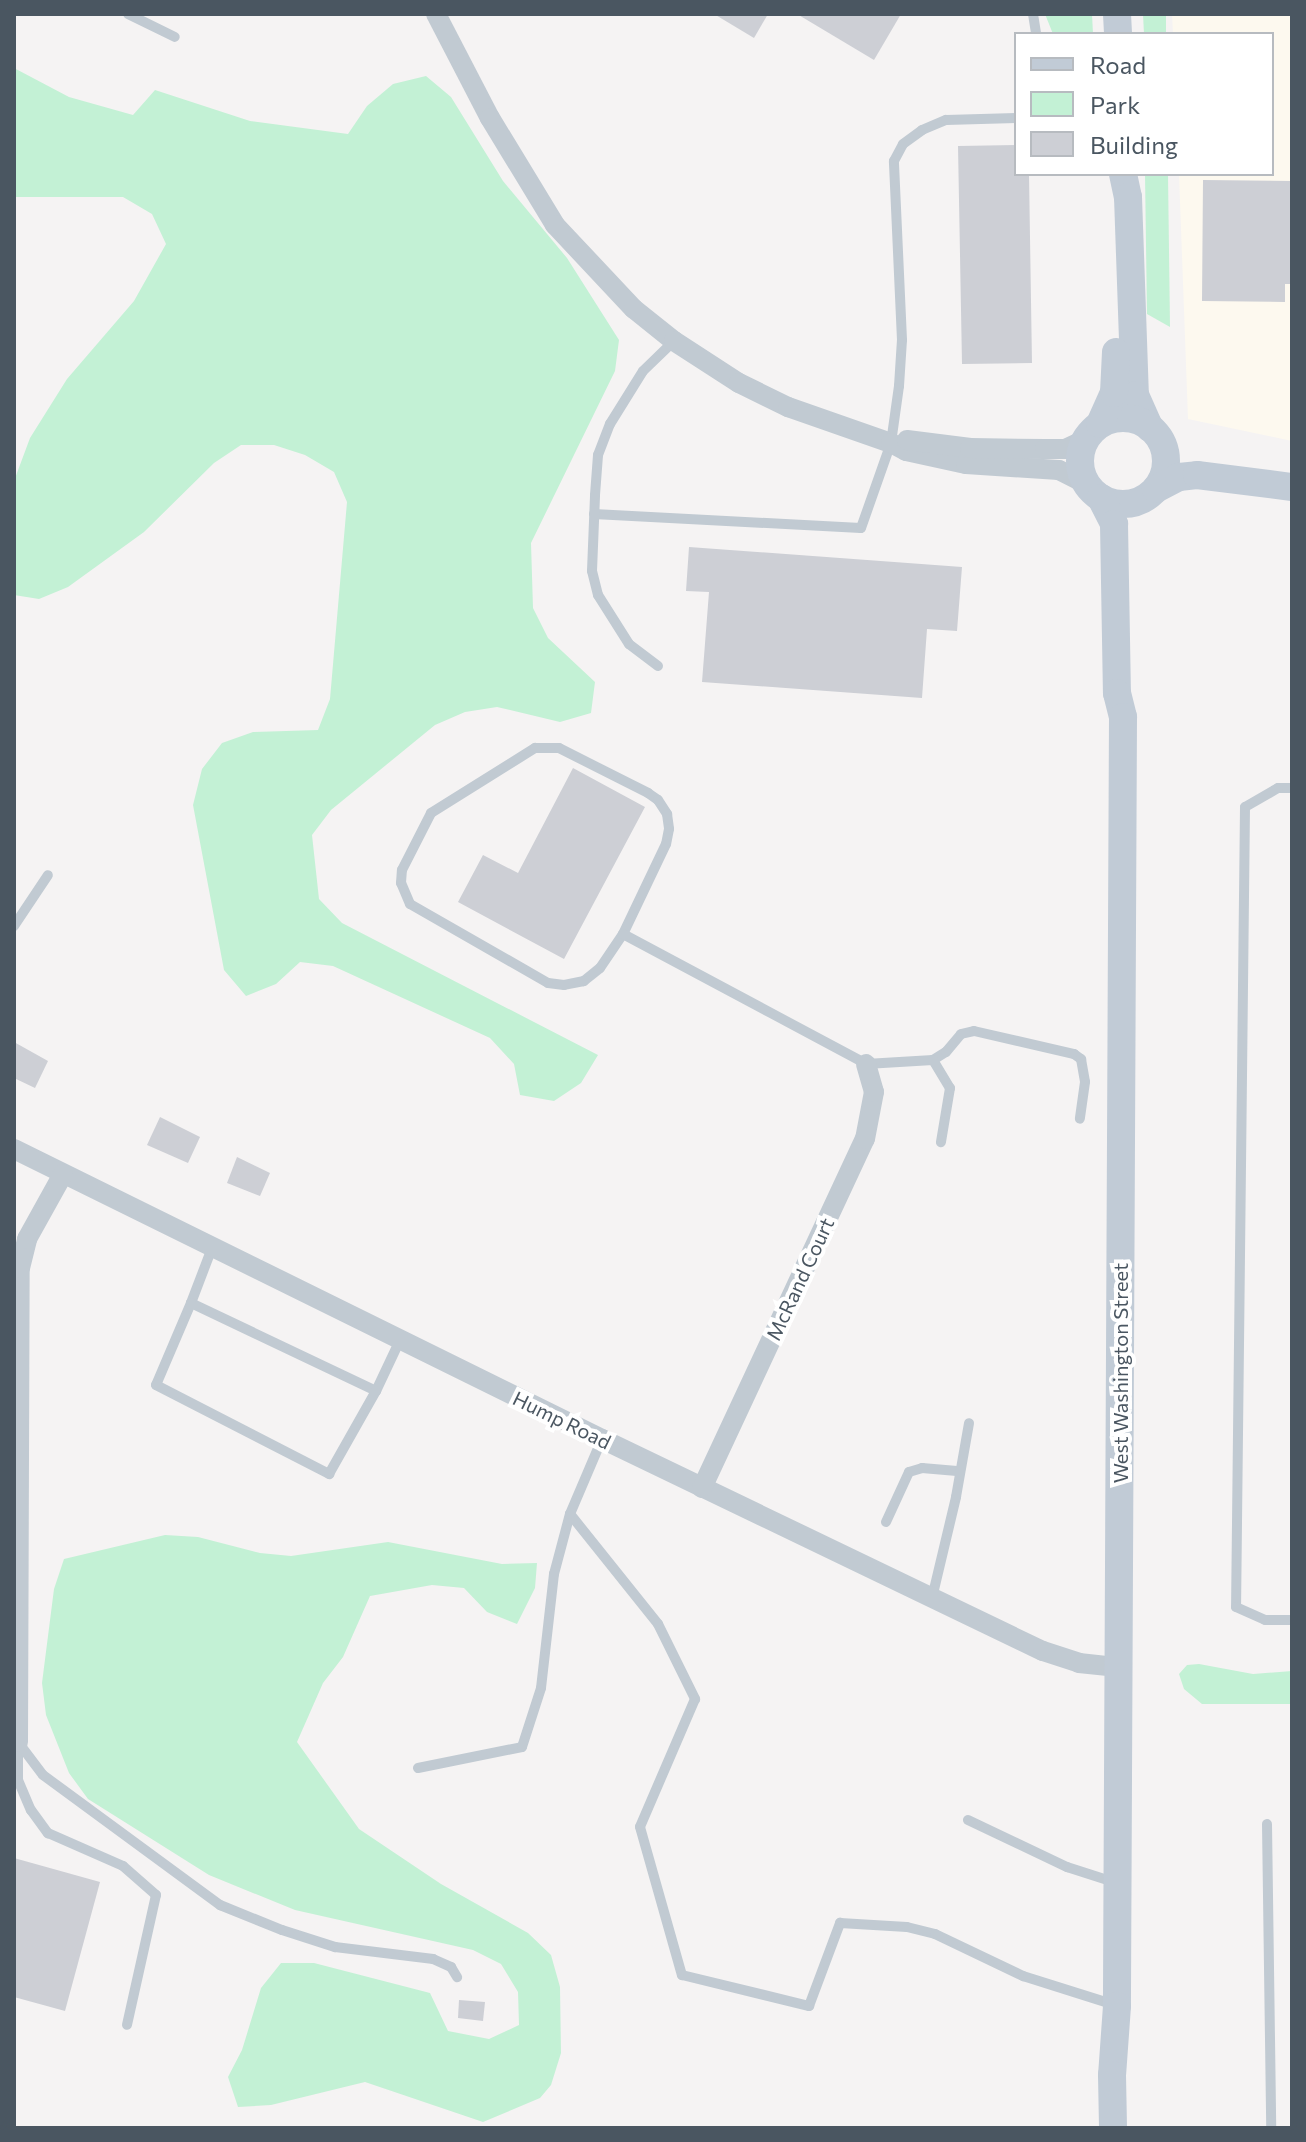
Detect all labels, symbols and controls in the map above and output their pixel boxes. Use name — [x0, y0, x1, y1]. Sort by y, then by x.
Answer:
legend — [1014, 32, 1274, 176]
text: Road — [1090, 50, 1146, 79]
text: Park — [1090, 90, 1140, 119]
text: Building — [1090, 130, 1178, 159]
street label: McRand Court — [761, 1214, 839, 1344]
street label: West Washington Street — [1108, 1263, 1132, 1483]
street label: Hump Road — [509, 1386, 615, 1454]

